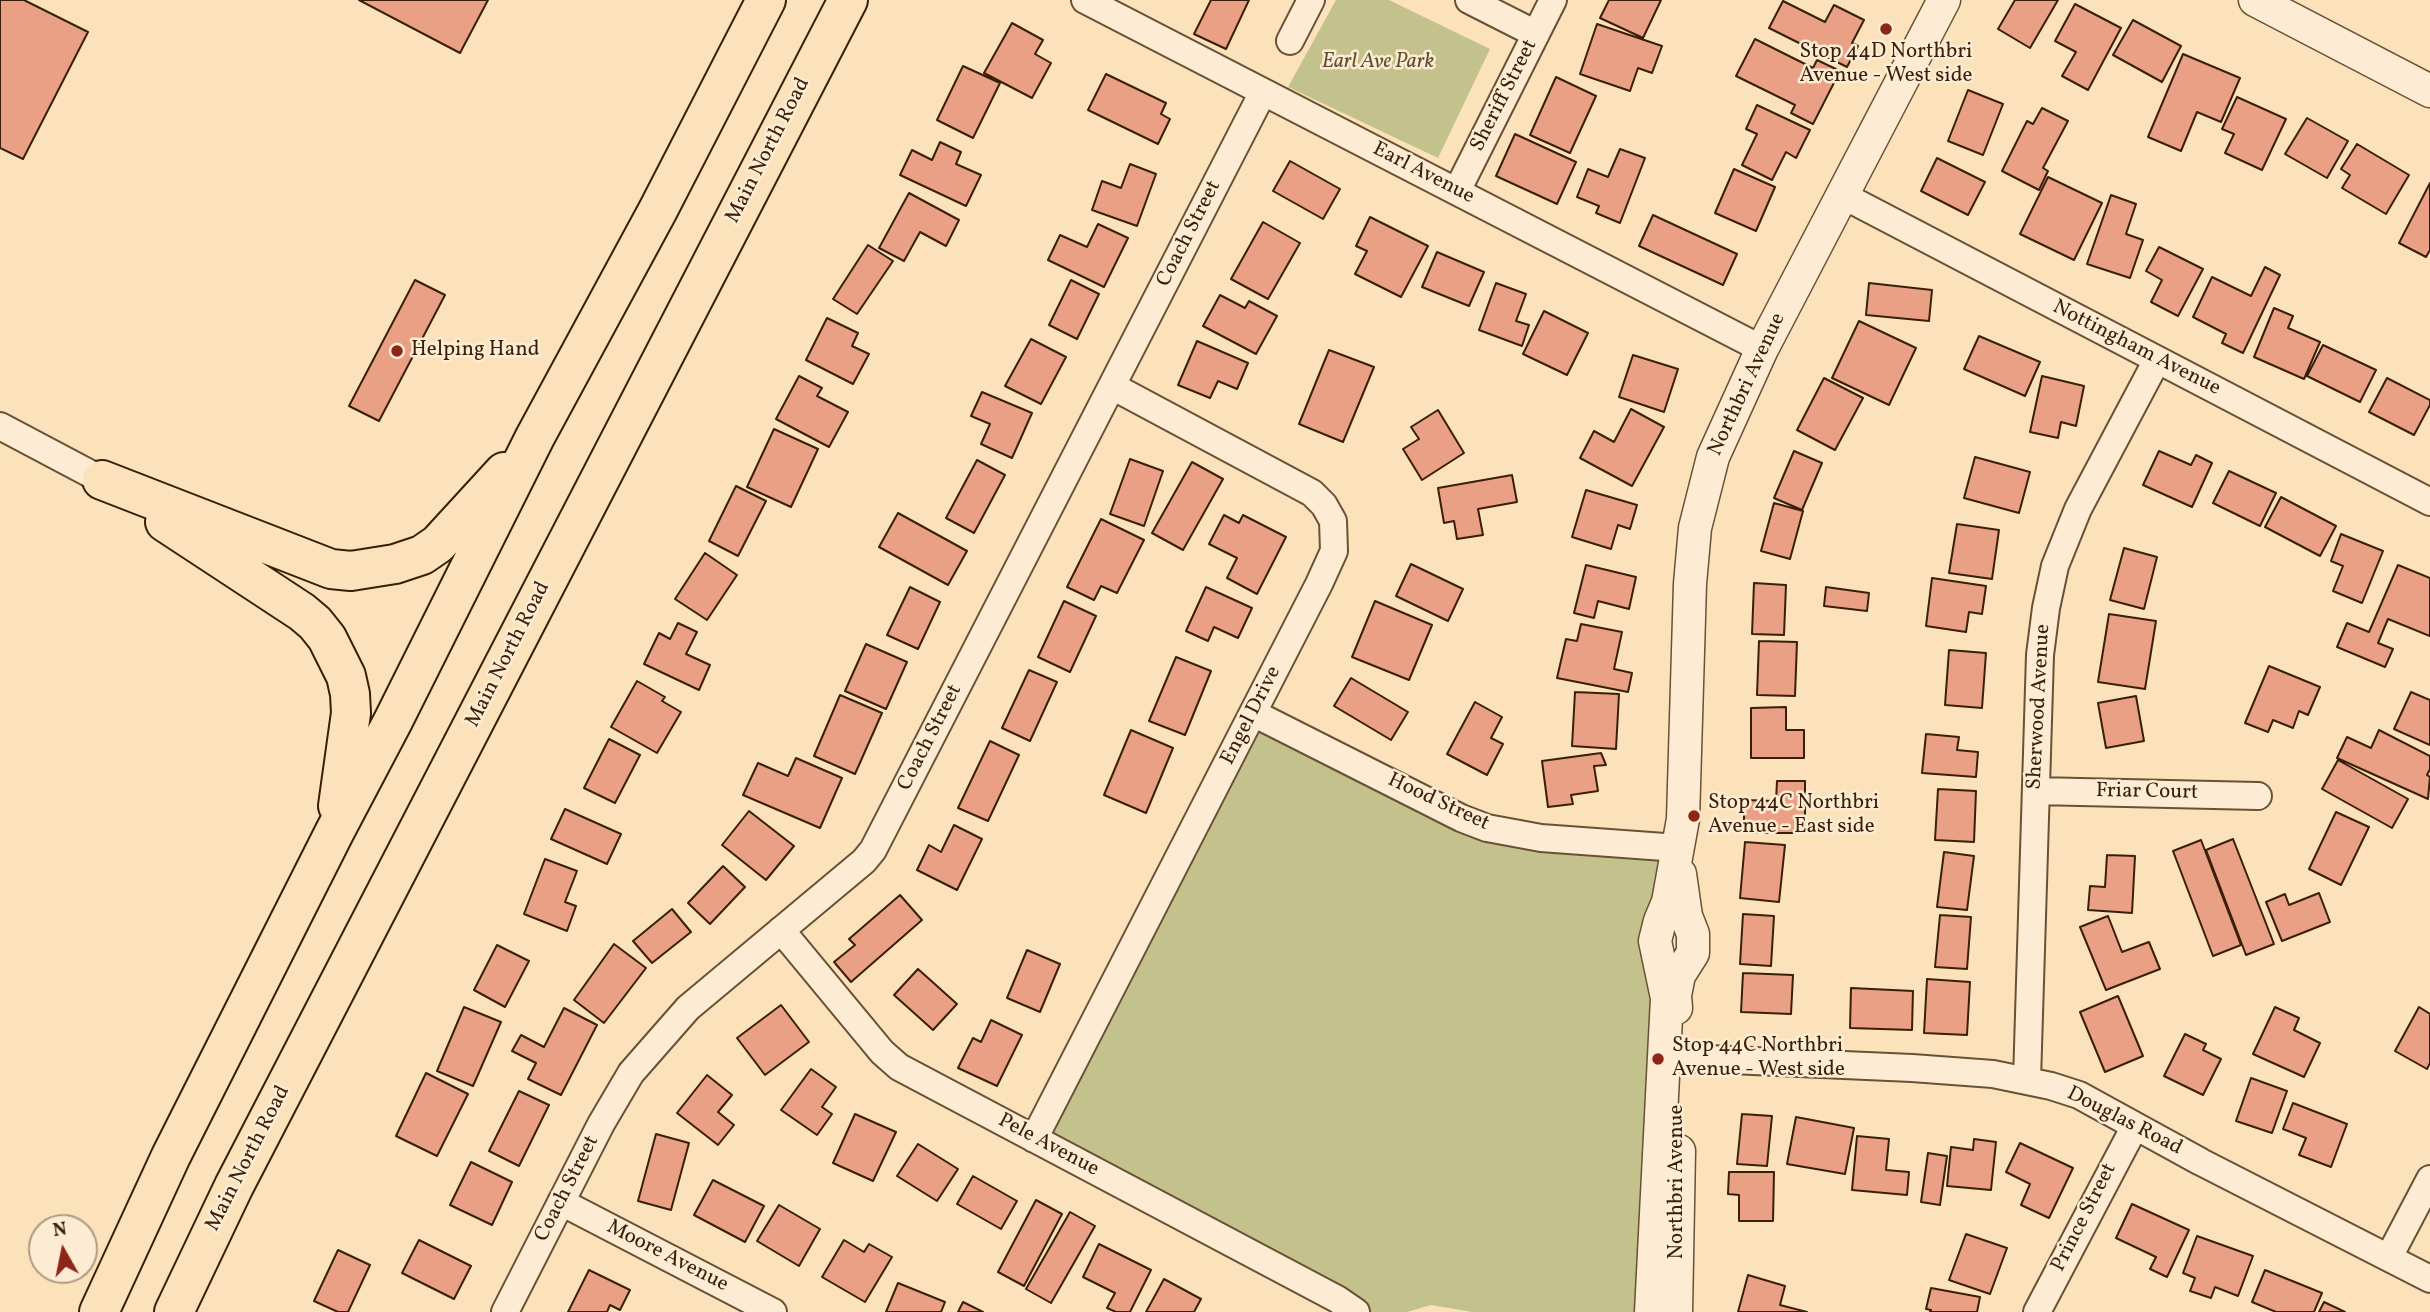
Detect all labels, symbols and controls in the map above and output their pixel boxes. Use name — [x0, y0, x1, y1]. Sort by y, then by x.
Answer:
marker: Stop 44D Northbri Avenue - West side — [1878, 21, 1894, 37]
street label: Sheriff Street — [1466, 36, 1544, 156]
place label: Stop 44D Northbri Avenue - West side — [1800, 40, 1972, 90]
park label: Earl Ave Park — [1322, 50, 1434, 76]
street label: Main North Road — [721, 74, 817, 228]
street label: Earl Avenue — [1368, 138, 1478, 210]
street label: Coach Street — [1152, 177, 1228, 291]
street label: Nottingham Avenue — [2048, 296, 2224, 402]
street label: Northbri Avenue — [1704, 309, 1792, 461]
place label: Helping Hand — [411, 338, 540, 364]
marker: Helping Hand — [389, 343, 405, 359]
street label: Main North Road — [461, 578, 557, 732]
street label: Sherwood Avenue — [2023, 623, 2057, 791]
street label: Engel Drive — [1216, 662, 1288, 770]
street label: Coach Street — [893, 681, 969, 795]
street label: Hood Street — [1383, 768, 1493, 838]
street label: Friar Court — [2095, 780, 2199, 806]
place label: Stop 44C Northbri Avenue - East side — [1708, 791, 1879, 841]
marker: Stop 44C Northbri Avenue - East side — [1686, 808, 1702, 824]
place label: Stop 44C Northbri Avenue - West side — [1672, 1034, 1845, 1084]
marker: Stop 44C Northbri Avenue - West side — [1650, 1051, 1666, 1067]
street label: Main North Road — [201, 1082, 297, 1236]
street label: Douglas Road — [2062, 1082, 2186, 1162]
street label: Northbri Avenue — [1665, 1105, 1691, 1259]
street label: Pele Avenue — [993, 1109, 1103, 1183]
street label: Coach Street — [530, 1132, 606, 1246]
street label: Prince Street — [2047, 1160, 2123, 1276]
north arrow — [28, 1214, 98, 1284]
text: N — [51, 1216, 69, 1244]
street label: Moore Avenue — [602, 1216, 732, 1298]

